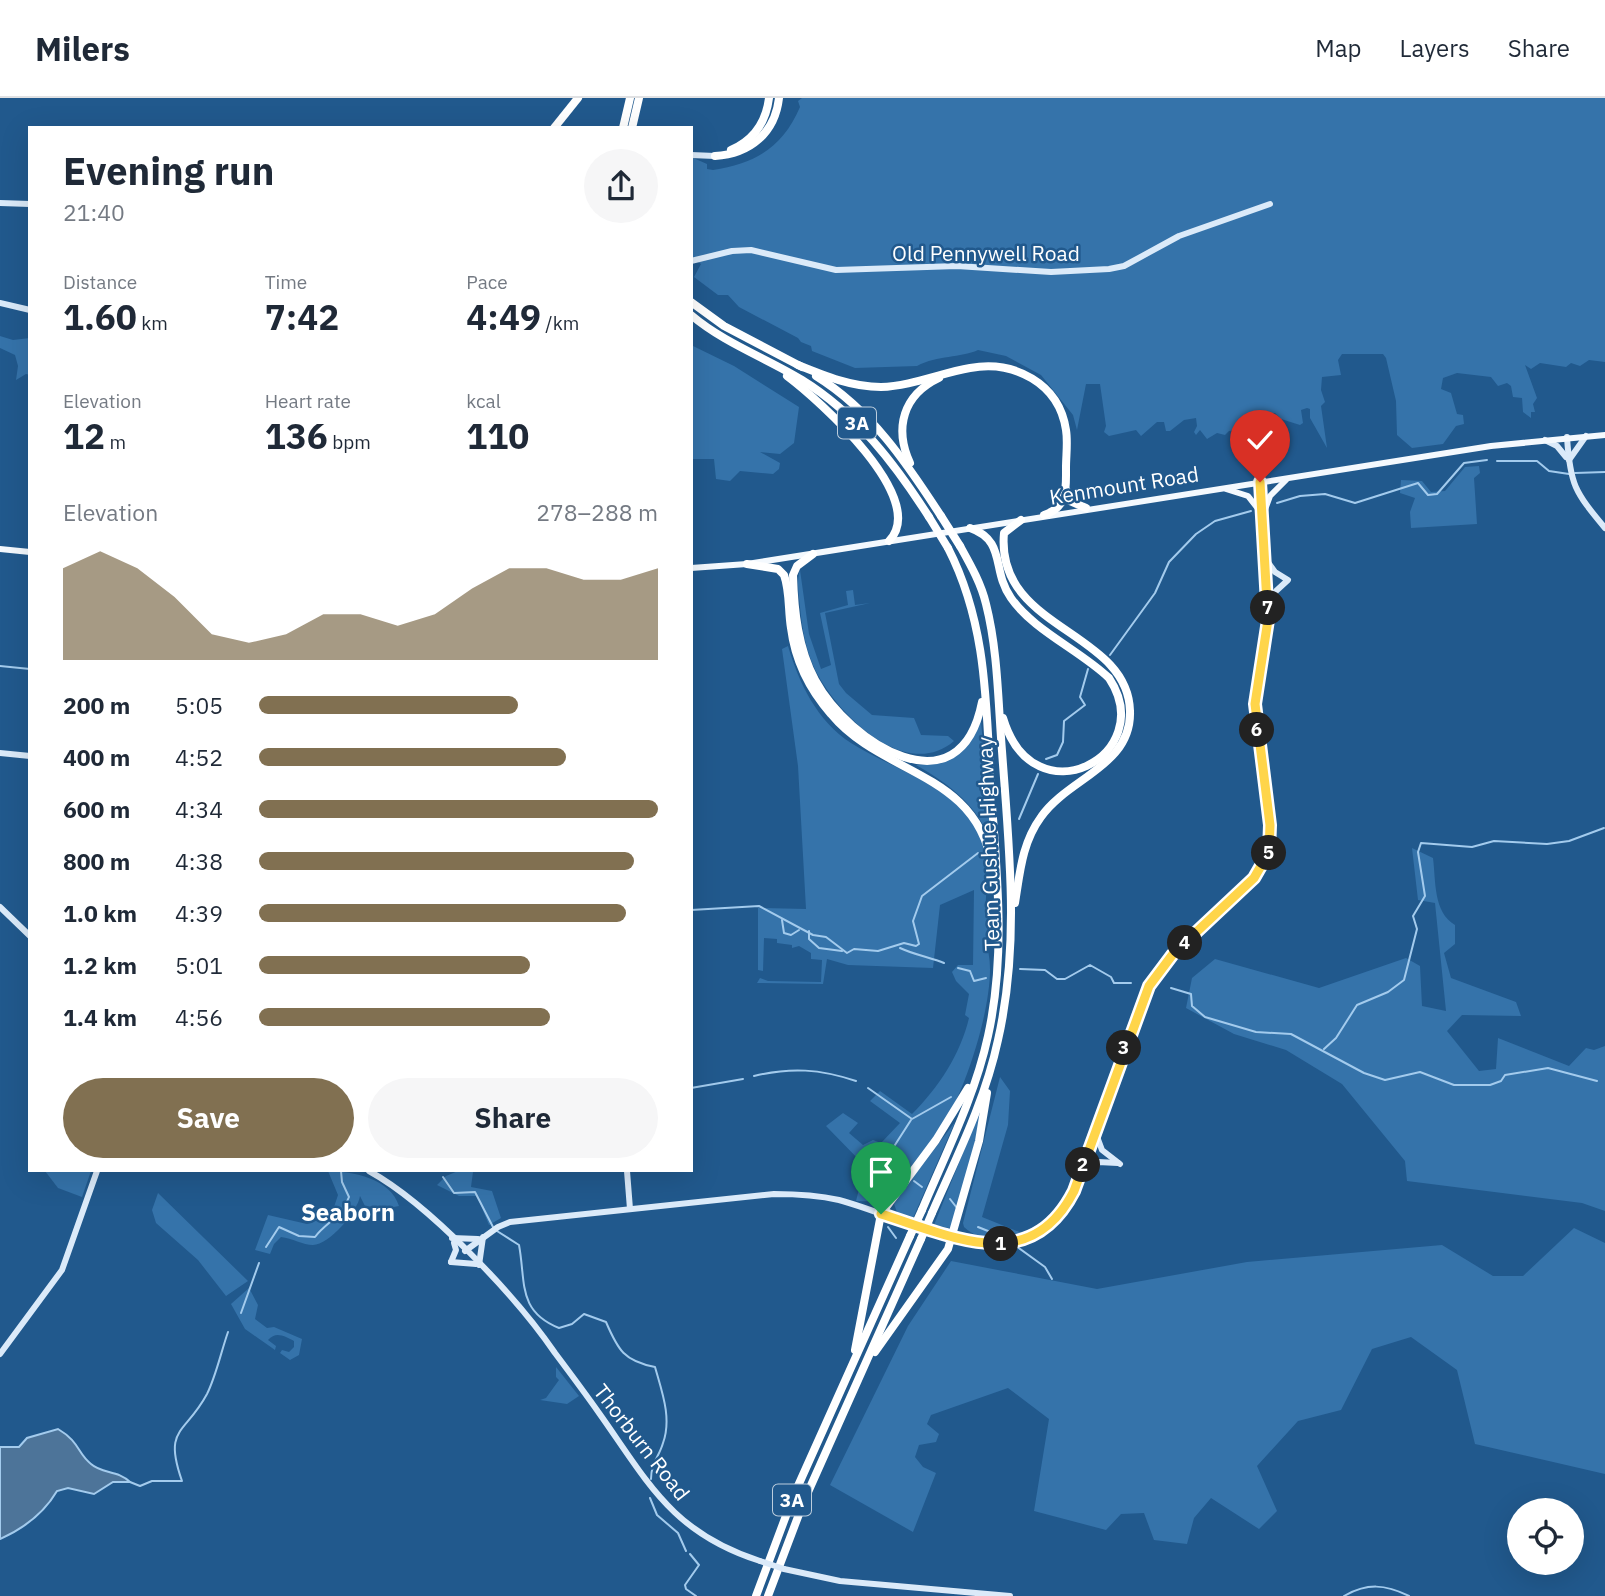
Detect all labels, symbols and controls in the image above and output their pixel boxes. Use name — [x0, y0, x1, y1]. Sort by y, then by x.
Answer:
text: Milers — [35, 27, 130, 70]
text: Map — [1315, 32, 1362, 64]
text: Layers — [1400, 32, 1470, 64]
text: Share — [1508, 32, 1570, 64]
text: Evening run — [63, 146, 274, 195]
button: share — [584, 149, 658, 223]
text: 21:40 — [63, 197, 125, 227]
street label: Old Pennywell Road — [892, 239, 1080, 267]
text: Distance — [63, 270, 137, 294]
text: Time — [265, 270, 307, 294]
text: Pace — [466, 270, 508, 294]
text: 1.60 — [63, 294, 137, 340]
text: 7:42 — [265, 294, 339, 340]
text: 4:49 — [466, 294, 541, 340]
text: km — [137, 311, 168, 335]
text: /km — [541, 311, 579, 335]
text: Elevation — [63, 389, 142, 413]
text: Heart rate — [265, 389, 351, 413]
text: kcal — [466, 389, 501, 413]
road number: 3A — [838, 408, 876, 438]
pin — [1230, 410, 1290, 482]
text: 12 — [63, 413, 105, 459]
text: 136 — [265, 413, 328, 459]
text: 110 — [466, 413, 529, 459]
icon: check — [1241, 421, 1279, 459]
text: m — [105, 430, 126, 454]
text: bpm — [328, 430, 371, 454]
street label: Kenmount Road — [1047, 459, 1201, 511]
text: Elevation — [63, 497, 158, 527]
text: 278–288 m — [536, 497, 658, 527]
pin: 7 — [1250, 590, 1286, 626]
text: 7 — [1262, 595, 1273, 619]
text: 200 m — [63, 690, 130, 720]
text: 5:05 — [175, 690, 223, 720]
pin: 6 — [1240, 712, 1274, 748]
text: 6 — [1251, 717, 1262, 741]
street label: Team Gushue Highway — [970, 736, 1006, 952]
text: 400 m — [63, 742, 130, 772]
text: 4:52 — [175, 742, 223, 772]
text: 600 m — [63, 794, 130, 824]
text: 4:34 — [175, 794, 223, 824]
pin: 5 — [1252, 836, 1286, 870]
text: 5 — [1263, 840, 1274, 864]
text: 800 m — [63, 846, 130, 876]
text: 4:38 — [175, 846, 223, 876]
text: 1.0 km — [63, 898, 137, 928]
text: 4:39 — [175, 898, 223, 928]
pin: 4 — [1168, 926, 1202, 960]
text: 4 — [1179, 930, 1190, 954]
text: 1.2 km — [63, 950, 137, 980]
text: 5:01 — [175, 950, 223, 980]
text: 1.4 km — [63, 1002, 137, 1032]
text: 4:56 — [175, 1002, 223, 1032]
pin: 3 — [1106, 1030, 1142, 1066]
text: 3 — [1118, 1035, 1129, 1059]
button: Save — [63, 1078, 354, 1158]
button: Share — [368, 1078, 658, 1158]
pin — [851, 1142, 911, 1214]
pin: 2 — [1066, 1148, 1100, 1182]
text: 2 — [1077, 1152, 1088, 1176]
icon: arrive — [862, 1153, 900, 1191]
district label: Seaborn — [301, 1196, 395, 1228]
pin: 1 — [984, 1226, 1018, 1262]
text: 1 — [995, 1231, 1006, 1255]
street label: Thorburn Road — [588, 1378, 696, 1506]
road number: 3A — [773, 1484, 811, 1516]
map controls — [1507, 1498, 1584, 1575]
button: locate — [1507, 1498, 1584, 1575]

